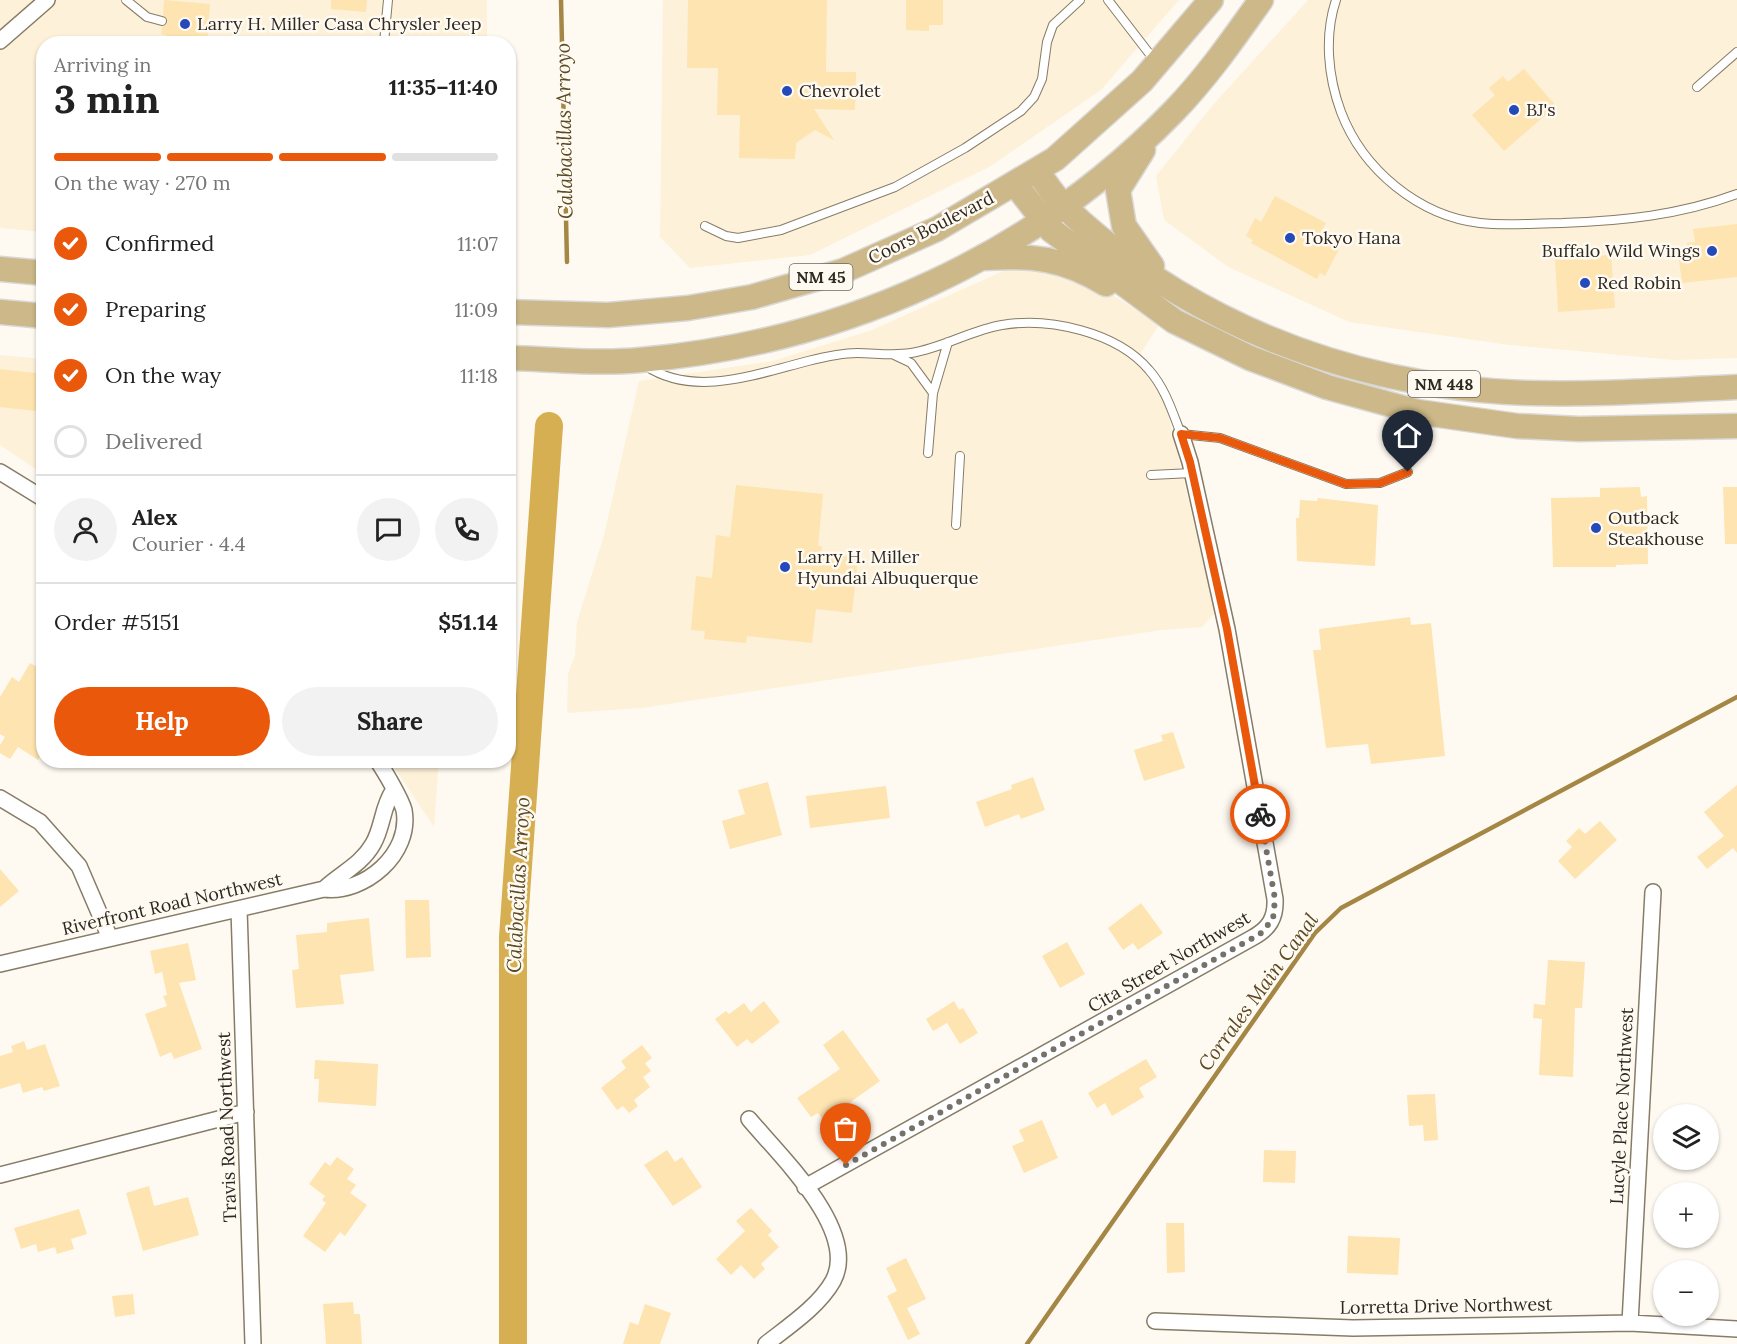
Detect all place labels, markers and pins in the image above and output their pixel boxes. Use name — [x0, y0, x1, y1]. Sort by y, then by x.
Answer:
place label: Larry H. Miller Casa Chrysler Jeep — [197, 12, 481, 35]
marker: Larry H. Miller Casa Chrysler Jeep — [178, 17, 192, 31]
place label: Chevrolet — [799, 79, 881, 102]
marker: Chevrolet — [780, 84, 794, 98]
place label: BJ's — [1526, 98, 1556, 121]
marker: BJ's — [1507, 103, 1521, 117]
place label: Tokyo Hana — [1302, 226, 1401, 249]
marker: Tokyo Hana — [1283, 231, 1297, 245]
place label: Buffalo Wild Wings — [1541, 239, 1700, 262]
marker: Buffalo Wild Wings — [1705, 244, 1719, 258]
place label: Red Robin — [1597, 271, 1682, 294]
marker: Red Robin — [1578, 276, 1592, 290]
pin — [1382, 410, 1433, 472]
place label: Outback Steakhouse — [1608, 506, 1704, 550]
marker: Outback Steakhouse — [1589, 521, 1603, 535]
place label: Larry H. Miller Hyundai Albuquerque — [797, 545, 979, 589]
marker: Larry H. Miller Hyundai Albuquerque — [778, 560, 792, 574]
pin — [820, 1103, 871, 1165]

